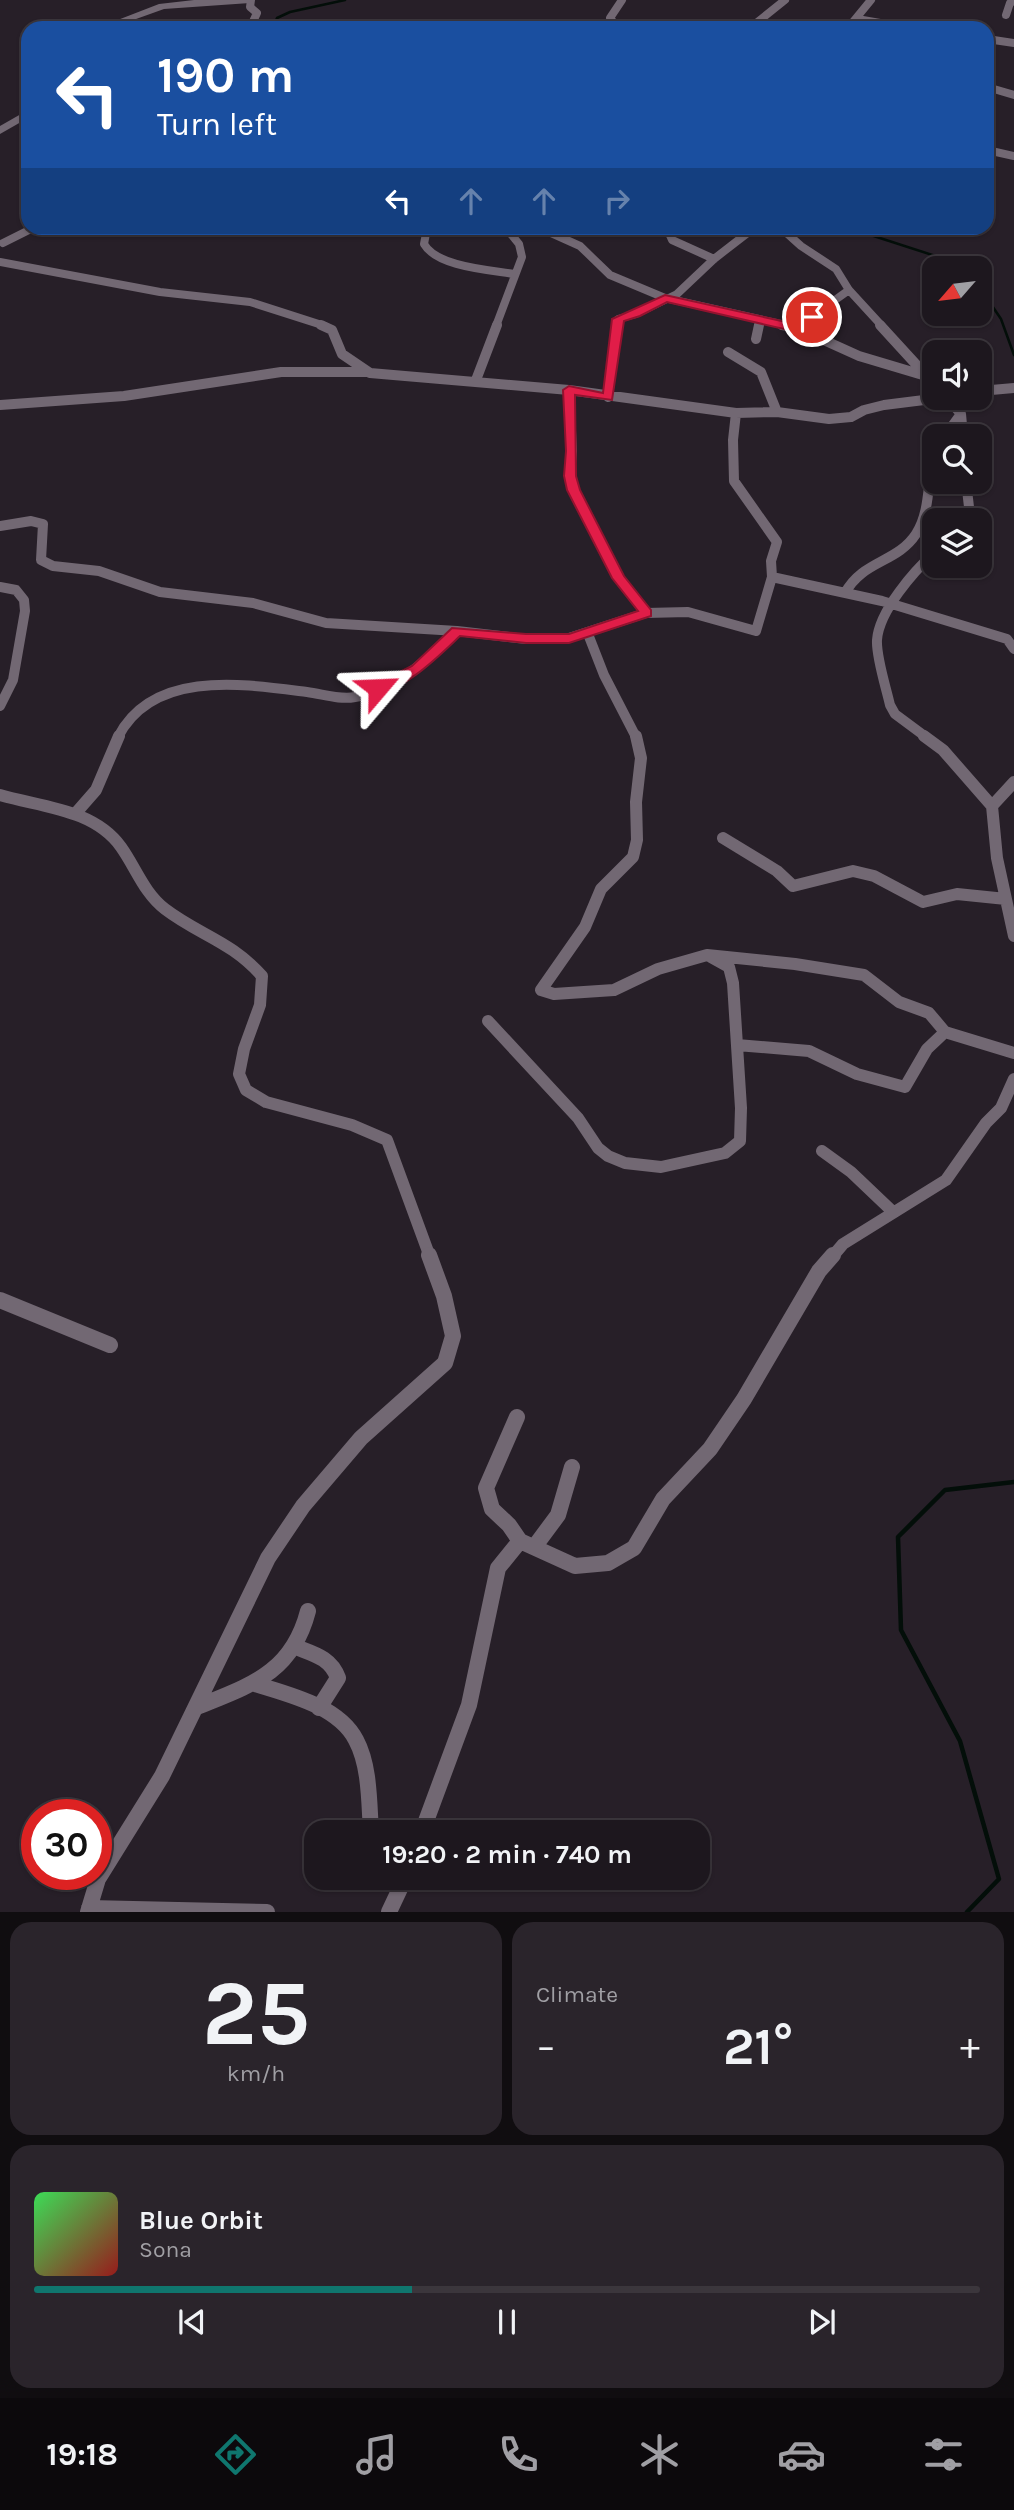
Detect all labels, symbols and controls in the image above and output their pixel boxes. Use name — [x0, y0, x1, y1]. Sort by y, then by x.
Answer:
text: 190 m — [157, 47, 294, 104]
icon: left — [42, 49, 133, 140]
text: Turn left — [157, 106, 277, 143]
icon: left — [379, 182, 417, 220]
icon: ahead — [452, 182, 490, 220]
icon: ahead — [525, 182, 563, 220]
icon: right — [598, 182, 636, 220]
north arrow — [922, 256, 992, 326]
map controls — [922, 256, 992, 578]
pin — [782, 287, 842, 347]
icon: arrive — [793, 298, 831, 336]
button: sound — [922, 340, 992, 410]
button: search — [922, 424, 992, 494]
button: layers — [922, 508, 992, 578]
position arrow — [341, 651, 415, 725]
speed limit sign: 30 — [21, 1799, 112, 1890]
text: 19:20 · 2 min · 740 m — [382, 1839, 632, 1870]
text: 25 — [202, 1961, 310, 2067]
text: Climate — [536, 1981, 618, 2008]
text: 21° — [723, 2016, 793, 2077]
text: − — [536, 2024, 556, 2069]
text: + — [960, 2024, 980, 2069]
text: km/h — [227, 2060, 285, 2087]
text: Blue Orbit — [139, 2205, 263, 2236]
text: Sona — [139, 2236, 192, 2263]
icon: previous — [173, 2303, 211, 2341]
icon: pause — [488, 2303, 526, 2341]
icon: next — [803, 2303, 841, 2341]
icon: directions — [211, 2430, 260, 2479]
icon: music — [352, 2430, 401, 2479]
icon: phone — [494, 2430, 543, 2479]
icon: climate — [635, 2430, 684, 2479]
icon: car — [777, 2430, 826, 2479]
icon: filters — [919, 2430, 968, 2479]
text: 19:18 — [46, 2436, 118, 2473]

